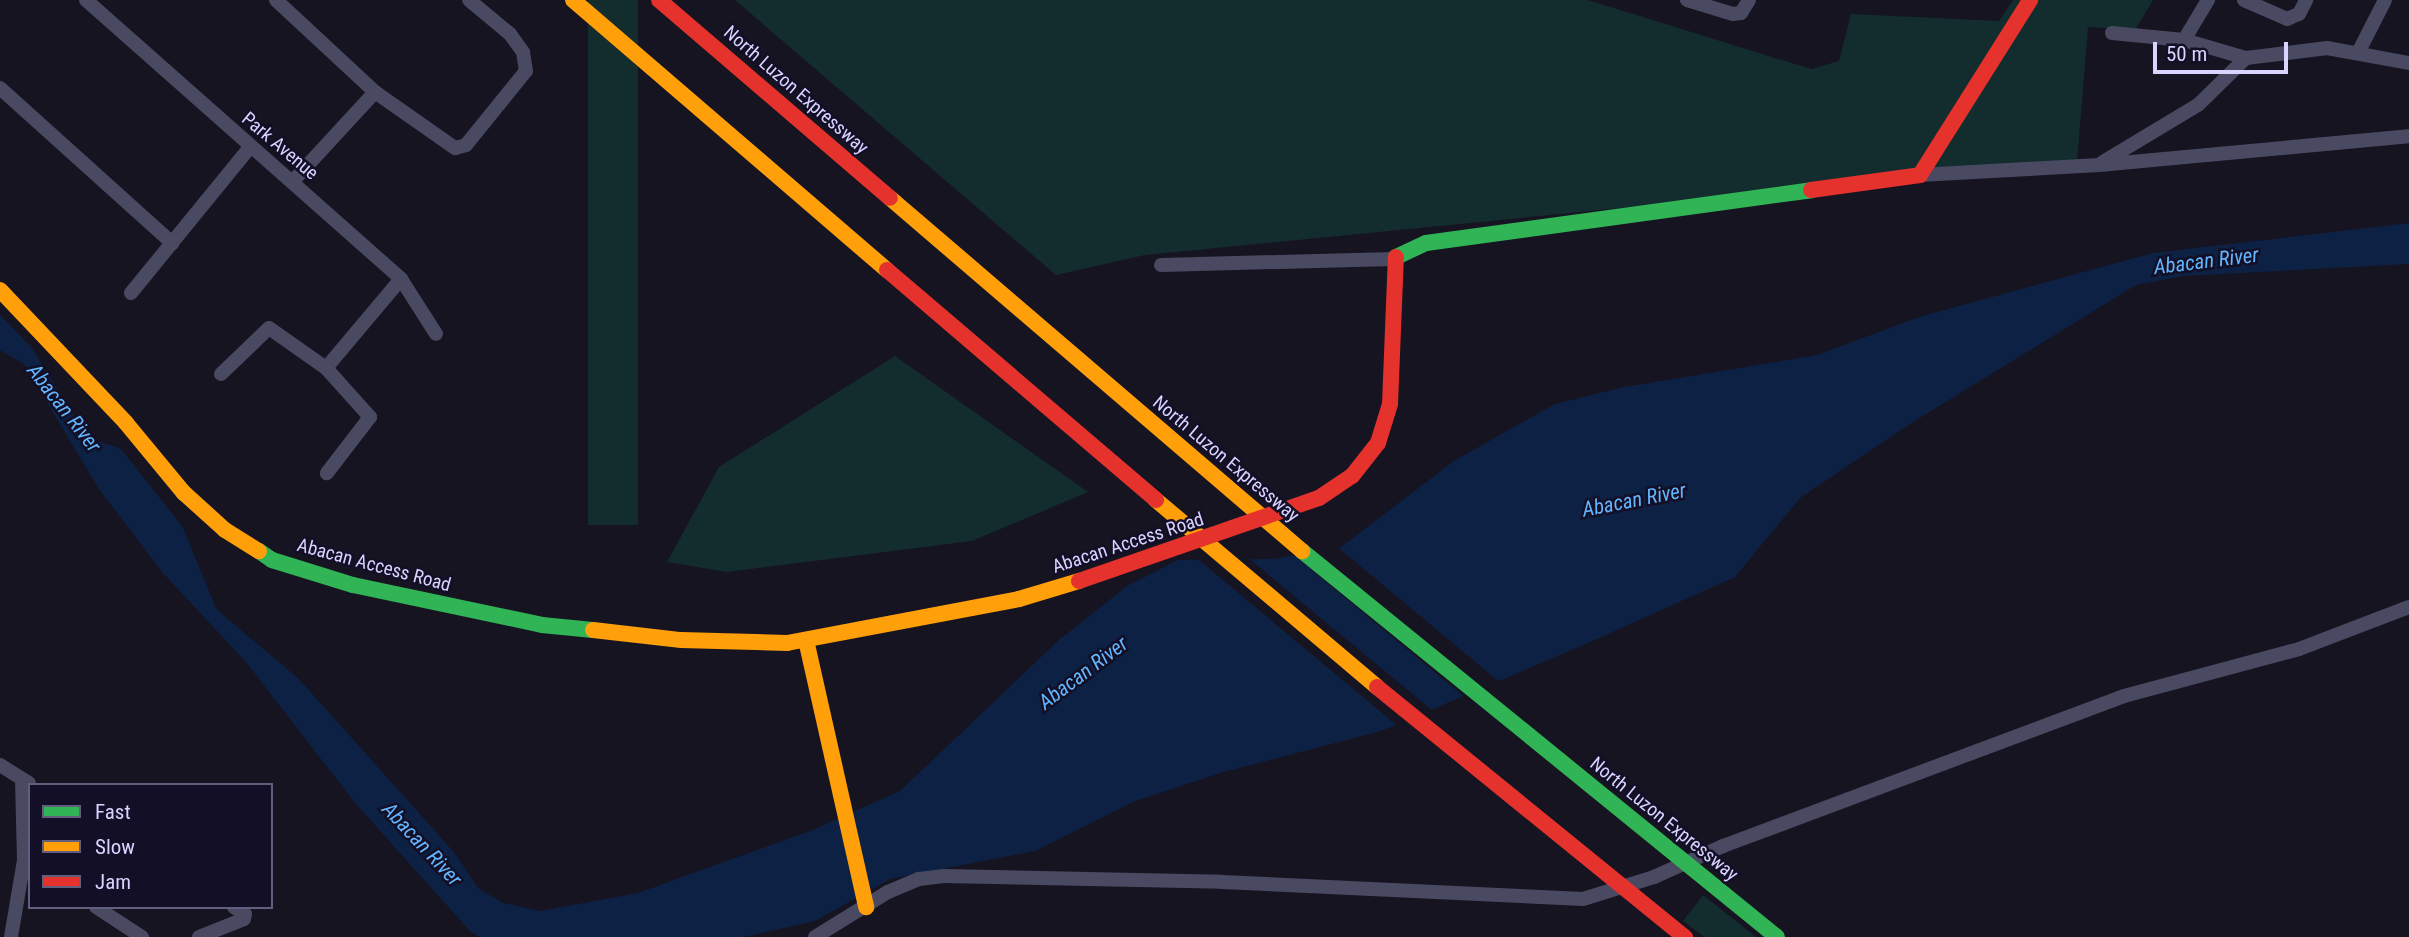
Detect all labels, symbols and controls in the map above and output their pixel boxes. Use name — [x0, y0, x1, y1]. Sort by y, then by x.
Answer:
street label: North Luzon Expressway — [719, 21, 873, 159]
scale bar — [2157, 28, 2292, 72]
text: 50 m — [2166, 42, 2207, 66]
street label: Park Avenue — [237, 107, 323, 185]
water label: Abacan River — [2152, 242, 2260, 280]
water label: Abacan River — [22, 359, 106, 457]
street label: North Luzon Expressway — [1148, 391, 1304, 527]
water label: Abacan River — [1580, 478, 1688, 522]
street label: Abacan Access Road — [1049, 508, 1207, 578]
street label: Abacan Access Road — [295, 534, 453, 596]
water label: Abacan River — [1033, 631, 1133, 715]
street label: North Luzon Expressway — [1585, 752, 1743, 886]
legend — [28, 783, 273, 909]
water label: Abacan River — [377, 797, 467, 891]
text: Fast — [95, 800, 131, 824]
text: Slow — [95, 835, 135, 859]
text: Jam — [95, 870, 131, 894]

